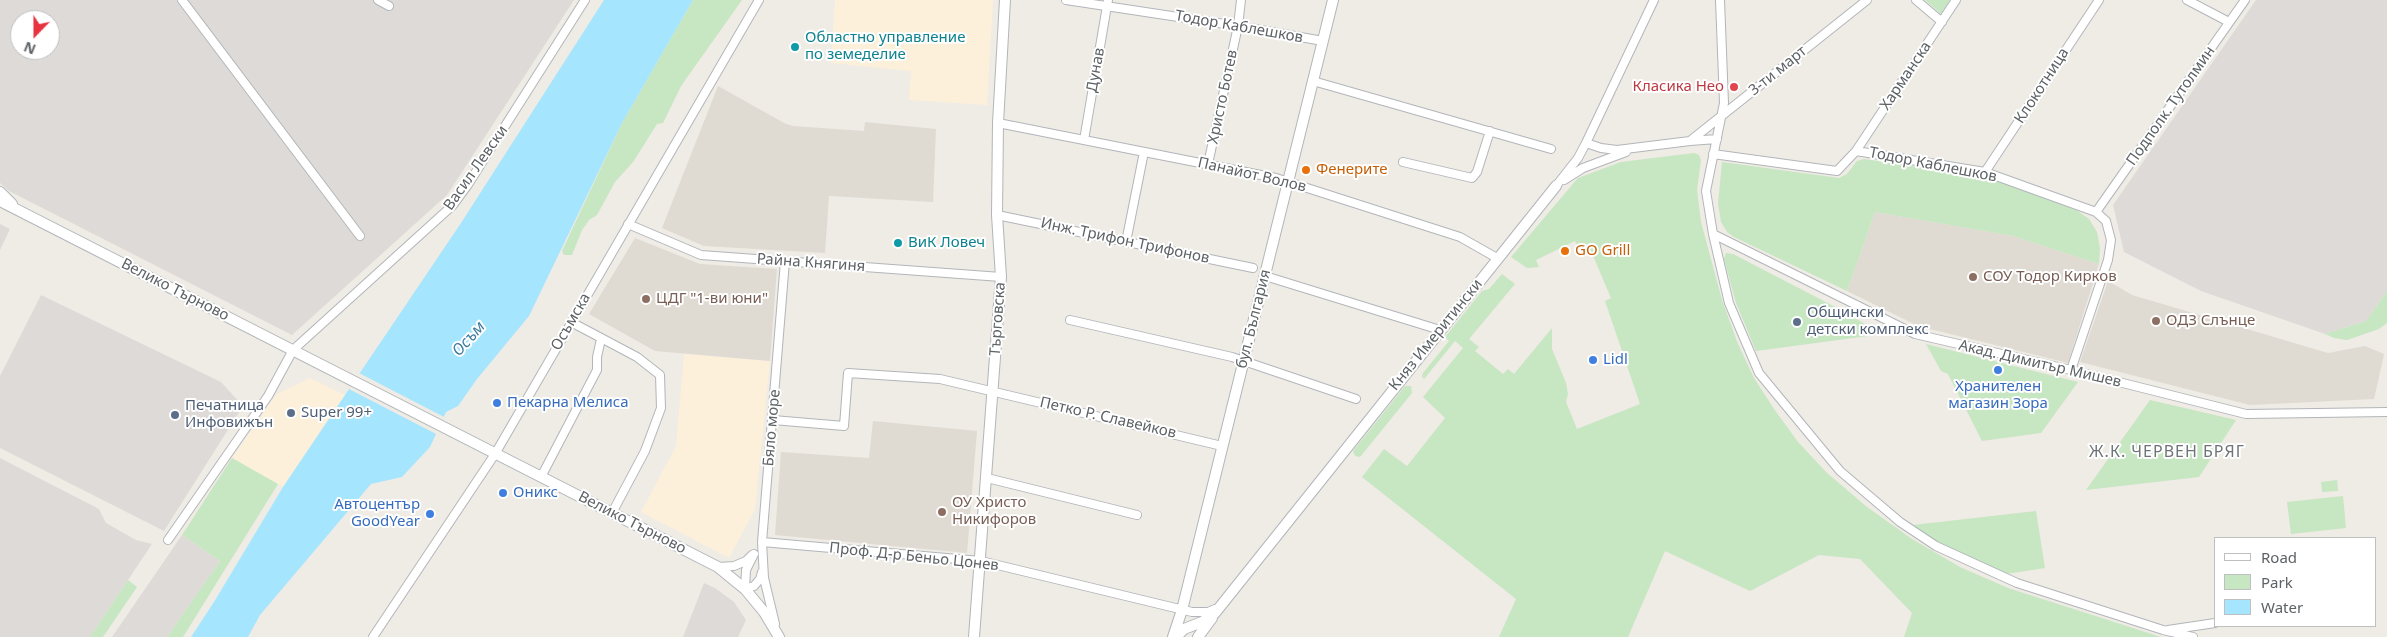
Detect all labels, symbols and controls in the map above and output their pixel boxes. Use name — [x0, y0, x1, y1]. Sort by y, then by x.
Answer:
street label: Тодор Каблешков — [1174, 7, 1304, 47]
north arrow — [10, 10, 60, 60]
place label: Областно управление по земеделие — [805, 29, 965, 64]
text: N — [21, 38, 38, 59]
street label: Харманска — [1877, 38, 1935, 114]
marker: Областно управление по земеделие — [789, 41, 801, 53]
street label: 3-ти март — [1745, 42, 1811, 100]
street label: Подполк. Тутолмин — [2123, 43, 2219, 169]
street label: Клокотница — [2011, 45, 2073, 127]
street label: Дунав — [1083, 46, 1109, 94]
street label: Христо Ботев — [1204, 48, 1242, 146]
place label: Класика Нео — [1633, 78, 1724, 96]
marker: Класика Нео — [1728, 81, 1740, 93]
street label: Васил Левски — [440, 122, 512, 214]
street label: Тодор Каблешков — [1868, 144, 1998, 186]
street label: Панайот Волов — [1196, 154, 1308, 196]
place label: Фенерите — [1316, 161, 1388, 179]
marker: Фенерите — [1300, 164, 1312, 176]
street label: Инж. Трифон Трифонов — [1039, 214, 1211, 268]
place label: ВиК Ловеч — [908, 234, 985, 252]
marker: ВиК Ловеч — [892, 237, 904, 249]
place label: GO Grill — [1575, 242, 1630, 260]
marker: GO Grill — [1559, 245, 1571, 257]
street label: Райна Княгиня — [756, 250, 866, 276]
street label: Велико Търново — [118, 255, 232, 325]
street label: бул. България — [1233, 268, 1275, 370]
place label: СОУ Тодор Кирков — [1983, 268, 2117, 286]
marker: СОУ Тодор Кирков — [1967, 271, 1979, 283]
street label: Княз Имеритински — [1386, 276, 1486, 394]
street label: Търговска — [986, 282, 1010, 356]
street label: Осъмска — [547, 290, 595, 354]
place label: ЦДГ "1-ви юни" — [656, 290, 768, 308]
marker: ЦДГ "1-ви юни" — [640, 293, 652, 305]
place label: Общински детски комплекс — [1807, 304, 1929, 339]
place label: ОДЗ Слънце — [2166, 312, 2255, 330]
marker: ОДЗ Слънце — [2150, 315, 2162, 327]
marker: Общински детски комплекс — [1791, 316, 1803, 328]
water label: Осъм — [448, 318, 490, 360]
street label: Акад. Димитър Мишев — [1957, 337, 2123, 391]
place label: Lidl — [1603, 351, 1628, 369]
marker: Lidl — [1587, 354, 1599, 366]
marker: Хранителен магазин Зора — [1992, 364, 2004, 376]
place label: Хранителен магазин Зора — [1948, 378, 2048, 413]
street label: Бяло море — [760, 389, 784, 467]
place label: Пекарна Мелиса — [507, 394, 629, 412]
street label: Петко Р. Славейков — [1038, 394, 1178, 442]
place label: Печатница Инфовижън — [185, 397, 273, 432]
marker: Пекарна Мелиса — [491, 397, 503, 409]
place label: Super 99+ — [301, 404, 372, 422]
marker: Super 99+ — [285, 407, 297, 419]
marker: Печатница Инфовижън — [169, 409, 181, 421]
district label: Ж.К. ЧЕРВЕН БРЯГ — [2087, 442, 2247, 462]
place label: Оникс — [513, 484, 558, 502]
marker: Оникс — [497, 487, 509, 499]
street label: Велико Търново — [575, 488, 689, 558]
place label: ОУ Христо Никифоров — [952, 494, 1036, 529]
place label: Автоцентър GoodYear — [334, 496, 420, 531]
marker: ОУ Христо Никифоров — [936, 506, 948, 518]
marker: Автоцентър GoodYear — [424, 508, 436, 520]
legend — [2214, 537, 2377, 627]
street label: Проф. Д-р Беньо Цонев — [828, 539, 1000, 575]
text: Road — [2261, 547, 2297, 567]
text: Park — [2261, 572, 2293, 592]
text: Water — [2261, 597, 2303, 617]

